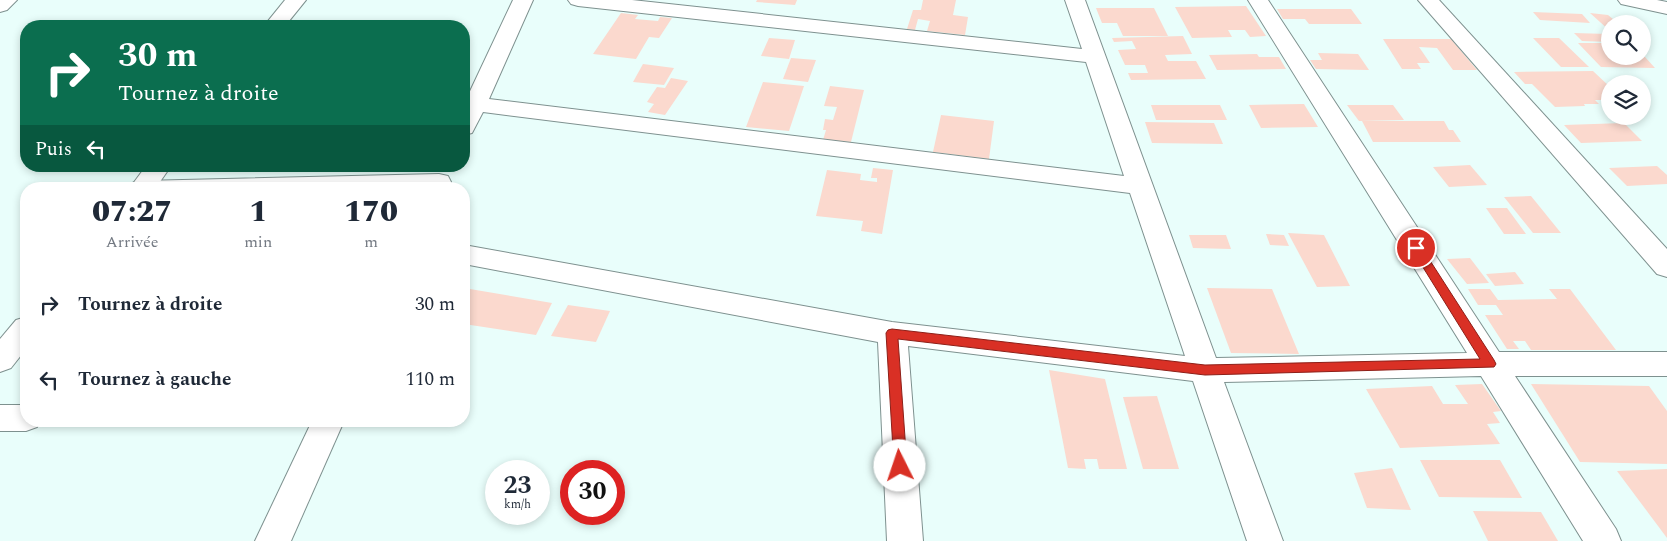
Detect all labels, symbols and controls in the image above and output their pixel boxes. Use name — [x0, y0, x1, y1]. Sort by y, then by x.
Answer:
map controls — [1601, 15, 1651, 125]
button: search — [1601, 15, 1651, 65]
text: 30 m — [118, 29, 198, 82]
icon: right — [35, 40, 100, 105]
button: layers — [1601, 75, 1651, 125]
text: Tournez à droite — [118, 77, 279, 110]
text: Puis — [35, 135, 72, 164]
icon: left — [82, 135, 110, 163]
text: 07:27 — [92, 189, 172, 235]
text: 1 — [249, 189, 267, 235]
text: 170 — [344, 189, 398, 235]
pin — [1395, 227, 1437, 269]
text: Arrivée — [106, 230, 159, 254]
text: min — [244, 230, 272, 254]
text: m — [364, 230, 378, 254]
icon: arrive — [1402, 234, 1430, 262]
text: Tournez à droite — [78, 290, 222, 319]
text: 30 m — [415, 290, 455, 319]
icon: right — [35, 291, 63, 319]
text: Tournez à gauche — [78, 365, 231, 394]
text: 110 m — [405, 365, 455, 394]
icon: left — [35, 366, 63, 394]
position arrow — [873, 439, 925, 491]
speed limit sign: 30 — [560, 460, 625, 525]
text: 23 — [503, 467, 532, 505]
text: km/h — [504, 495, 531, 514]

